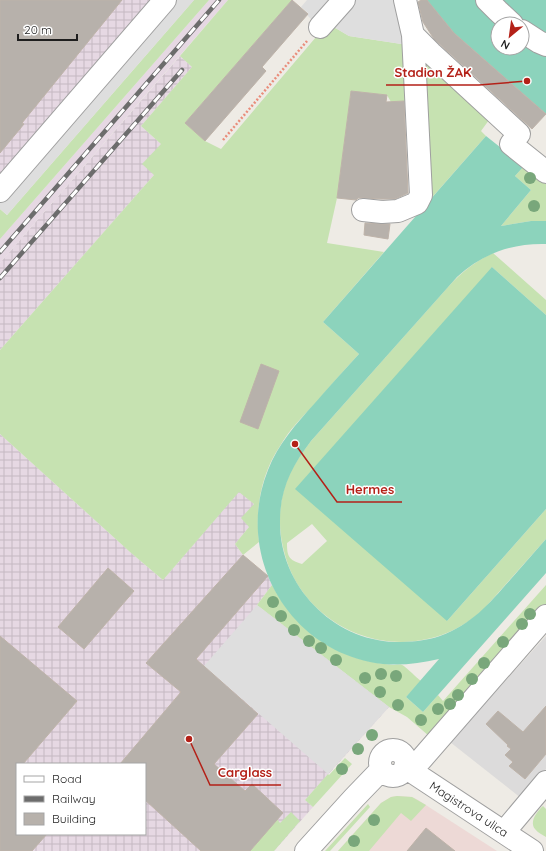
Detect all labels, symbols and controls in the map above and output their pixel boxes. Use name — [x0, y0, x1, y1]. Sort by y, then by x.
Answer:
scale bar — [18, 16, 77, 42]
north arrow — [490, 16, 530, 56]
text: 20 m — [24, 22, 52, 37]
text: N — [498, 37, 512, 53]
callout: Stadion ŽAK — [386, 60, 479, 85]
text: Stadion ŽAK — [394, 64, 472, 80]
callout: Hermes — [337, 477, 402, 502]
text: Hermes — [346, 481, 394, 497]
callout: Carglass — [210, 760, 281, 785]
legend — [16, 763, 146, 835]
text: Carglass — [218, 764, 272, 780]
text: Road — [52, 771, 82, 786]
street label: Magistrova ulica — [427, 778, 511, 840]
text: Railway — [52, 791, 96, 806]
text: Building — [52, 811, 96, 826]

